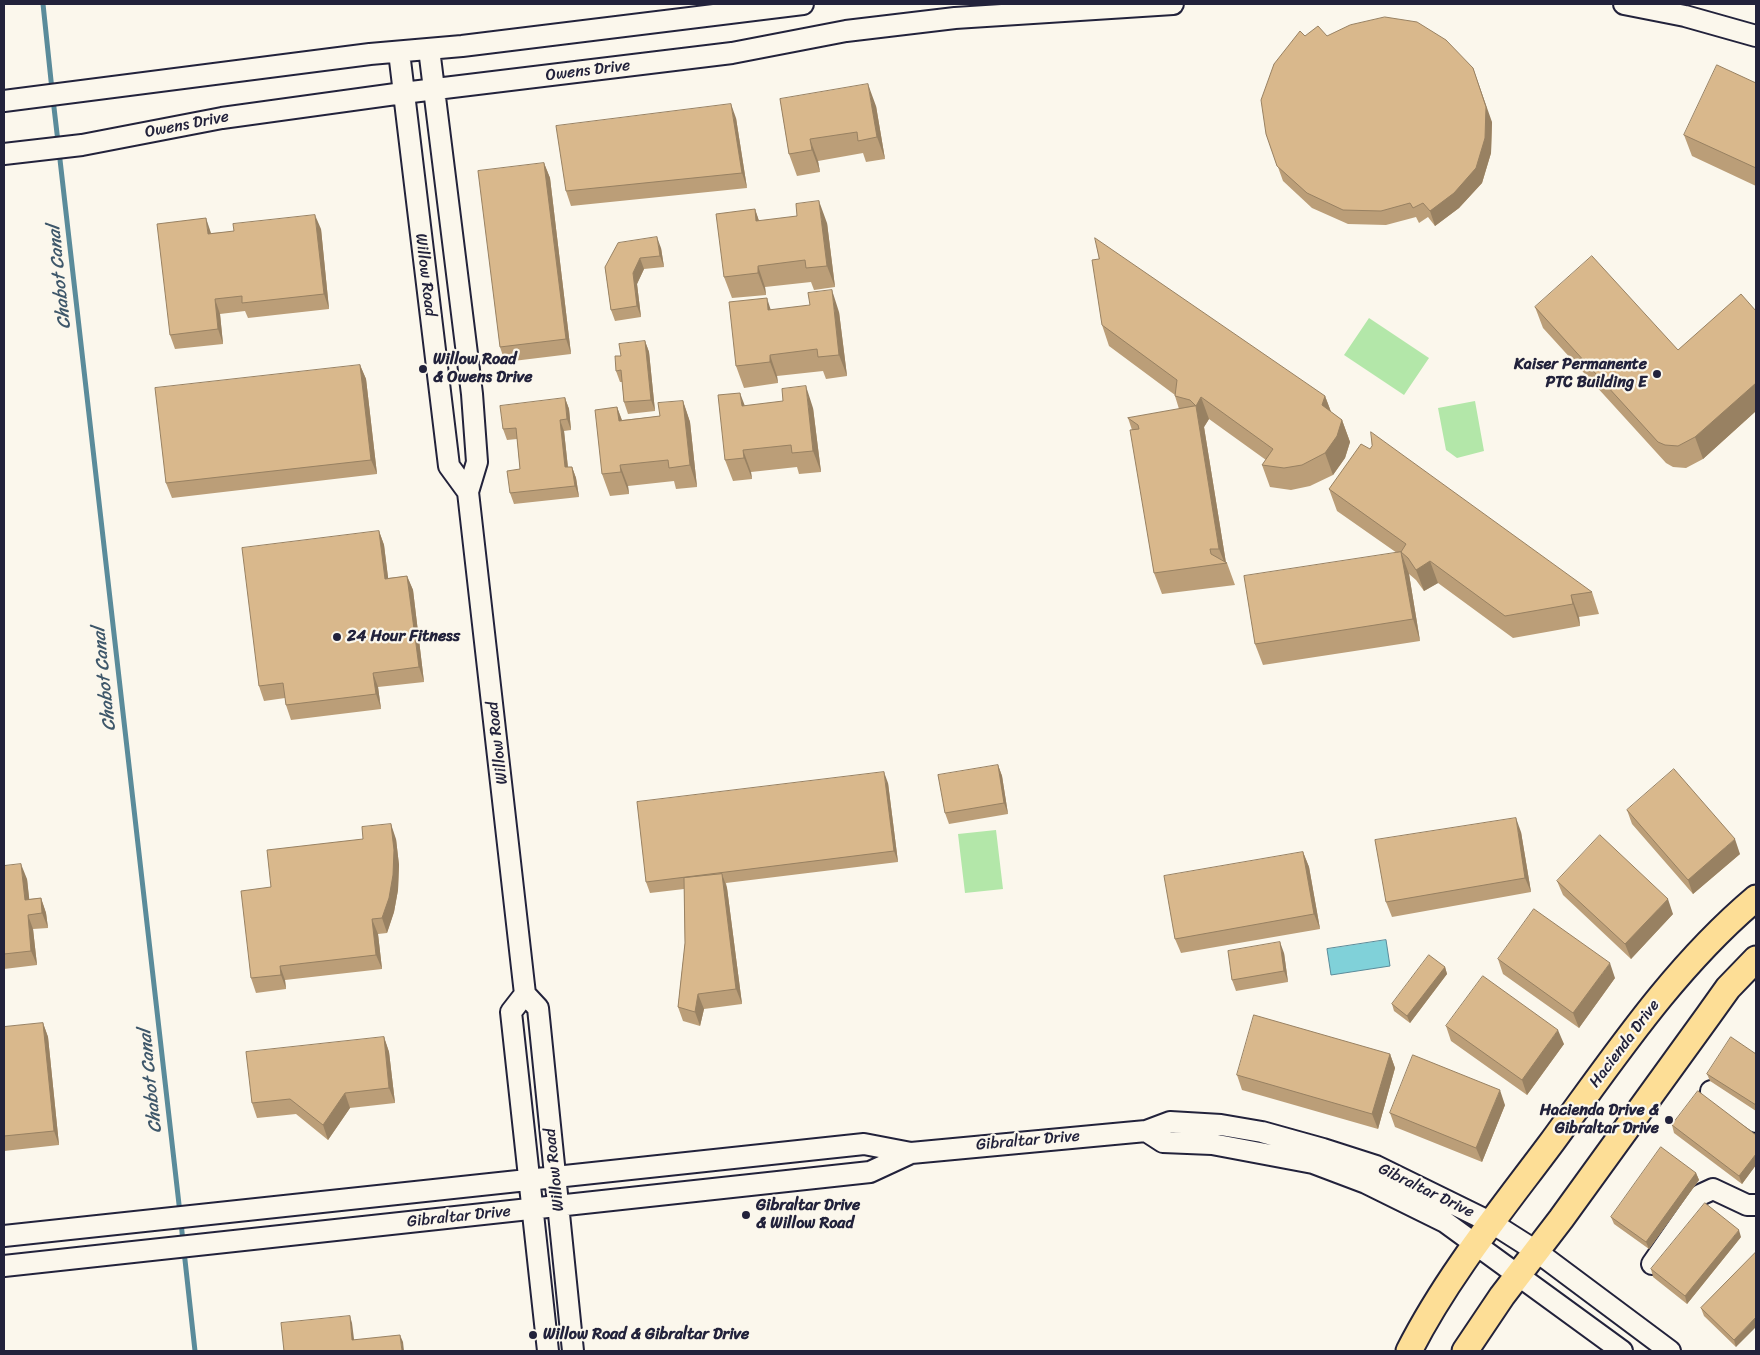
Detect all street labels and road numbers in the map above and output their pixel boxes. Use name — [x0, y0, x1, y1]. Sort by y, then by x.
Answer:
street label: Owens Drive — [545, 56, 631, 86]
street label: Owens Drive — [143, 107, 231, 143]
street label: Willow Road — [410, 232, 440, 318]
street label: Willow Road — [483, 700, 513, 786]
street label: Hacienda Drive — [1586, 996, 1664, 1092]
street label: Willow Road — [541, 1127, 569, 1213]
street label: Gibraltar Drive — [975, 1127, 1081, 1155]
street label: Gibraltar Drive — [1375, 1160, 1477, 1222]
street label: Gibraltar Drive — [406, 1202, 512, 1232]

